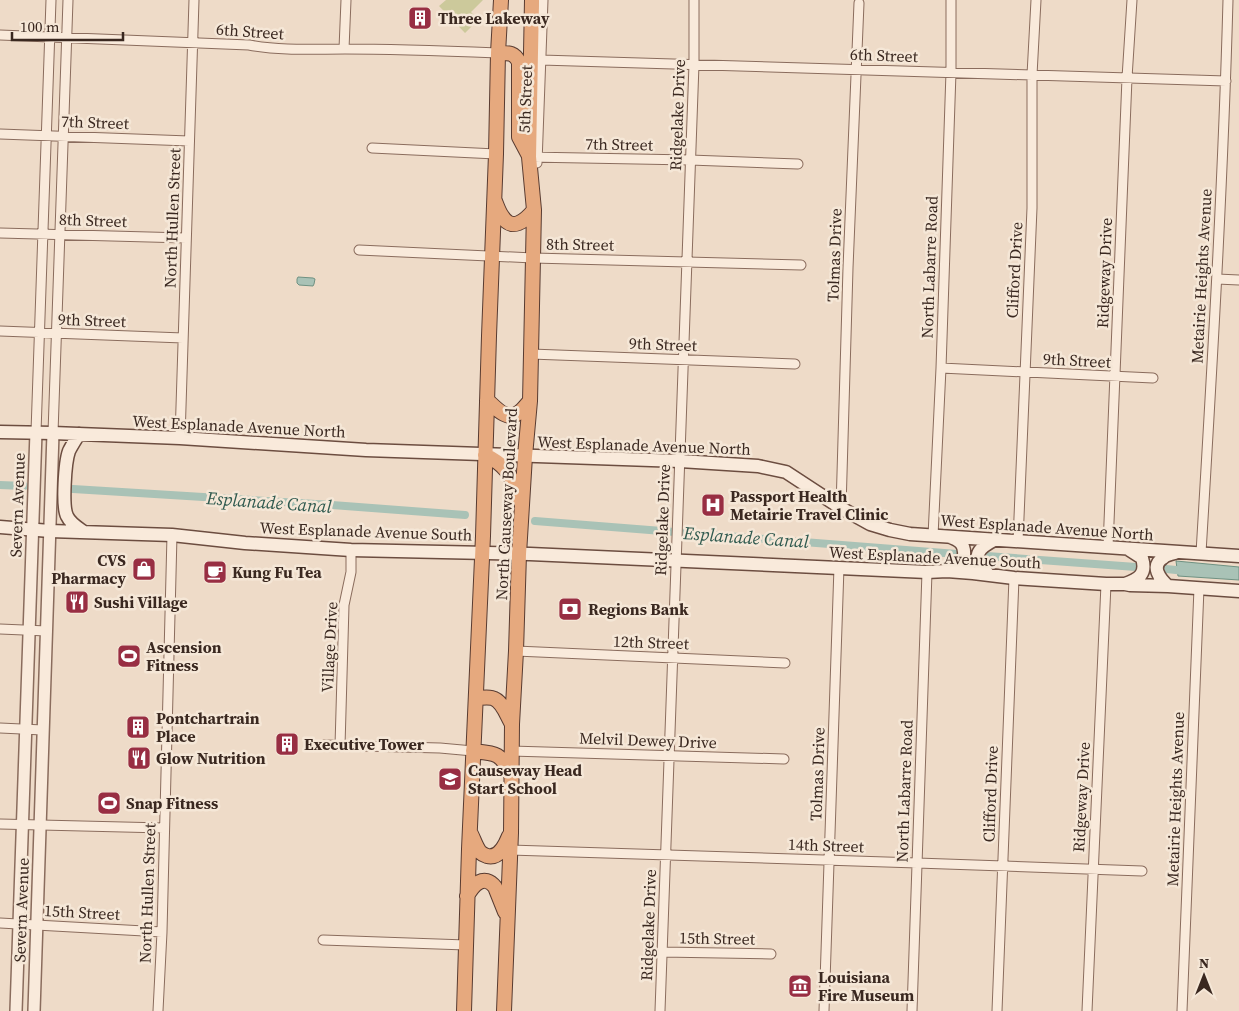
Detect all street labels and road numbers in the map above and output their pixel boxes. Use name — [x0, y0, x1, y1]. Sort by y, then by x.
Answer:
street label: 6th Street — [215, 18, 285, 44]
street label: 6th Street — [850, 43, 919, 67]
street label: Ridgelake Drive — [664, 59, 690, 171]
street label: 5th Street — [513, 64, 537, 133]
street label: 7th Street — [61, 110, 130, 134]
street label: 7th Street — [585, 132, 654, 156]
street label: North Hullen Street — [159, 147, 185, 288]
street label: Metairie Heights Avenue — [1185, 188, 1217, 364]
street label: North Labarre Road — [916, 195, 942, 339]
street label: 8th Street — [59, 208, 128, 232]
street label: Tolmas Drive — [821, 208, 847, 302]
street label: Ridgeway Drive — [1091, 217, 1117, 329]
street label: Clifford Drive — [1000, 221, 1028, 319]
street label: 8th Street — [546, 232, 615, 256]
street label: 9th Street — [58, 308, 127, 332]
street label: 9th Street — [629, 332, 698, 356]
street label: 9th Street — [1043, 347, 1112, 373]
street label: North Causeway Boulevard — [490, 407, 522, 601]
street label: West Esplanade Avenue North — [132, 409, 347, 443]
street label: West Esplanade Avenue North — [537, 430, 752, 460]
street label: Severn Avenue — [4, 452, 30, 558]
street label: Ridgelake Drive — [649, 464, 675, 576]
street label: West Esplanade Avenue North — [940, 509, 1155, 545]
street label: West Esplanade Avenue South — [259, 516, 473, 546]
street label: West Esplanade Avenue South — [828, 540, 1042, 574]
street label: Village Drive — [316, 601, 342, 693]
street label: 12th Street — [613, 630, 690, 654]
street label: Metairie Heights Avenue — [1161, 711, 1189, 887]
street label: North Labarre Road — [891, 719, 917, 863]
street label: Melvil Dewey Drive — [579, 727, 717, 753]
street label: Tolmas Drive — [804, 727, 830, 821]
street label: Ridgeway Drive — [1067, 741, 1095, 853]
street label: Clifford Drive — [977, 745, 1003, 843]
street label: North Hullen Street — [134, 822, 160, 963]
street label: 14th Street — [788, 833, 865, 857]
street label: Severn Avenue — [8, 857, 34, 963]
street label: Ridgelake Drive — [635, 869, 661, 981]
street label: 15th Street — [44, 899, 121, 925]
street label: 15th Street — [679, 926, 756, 950]

